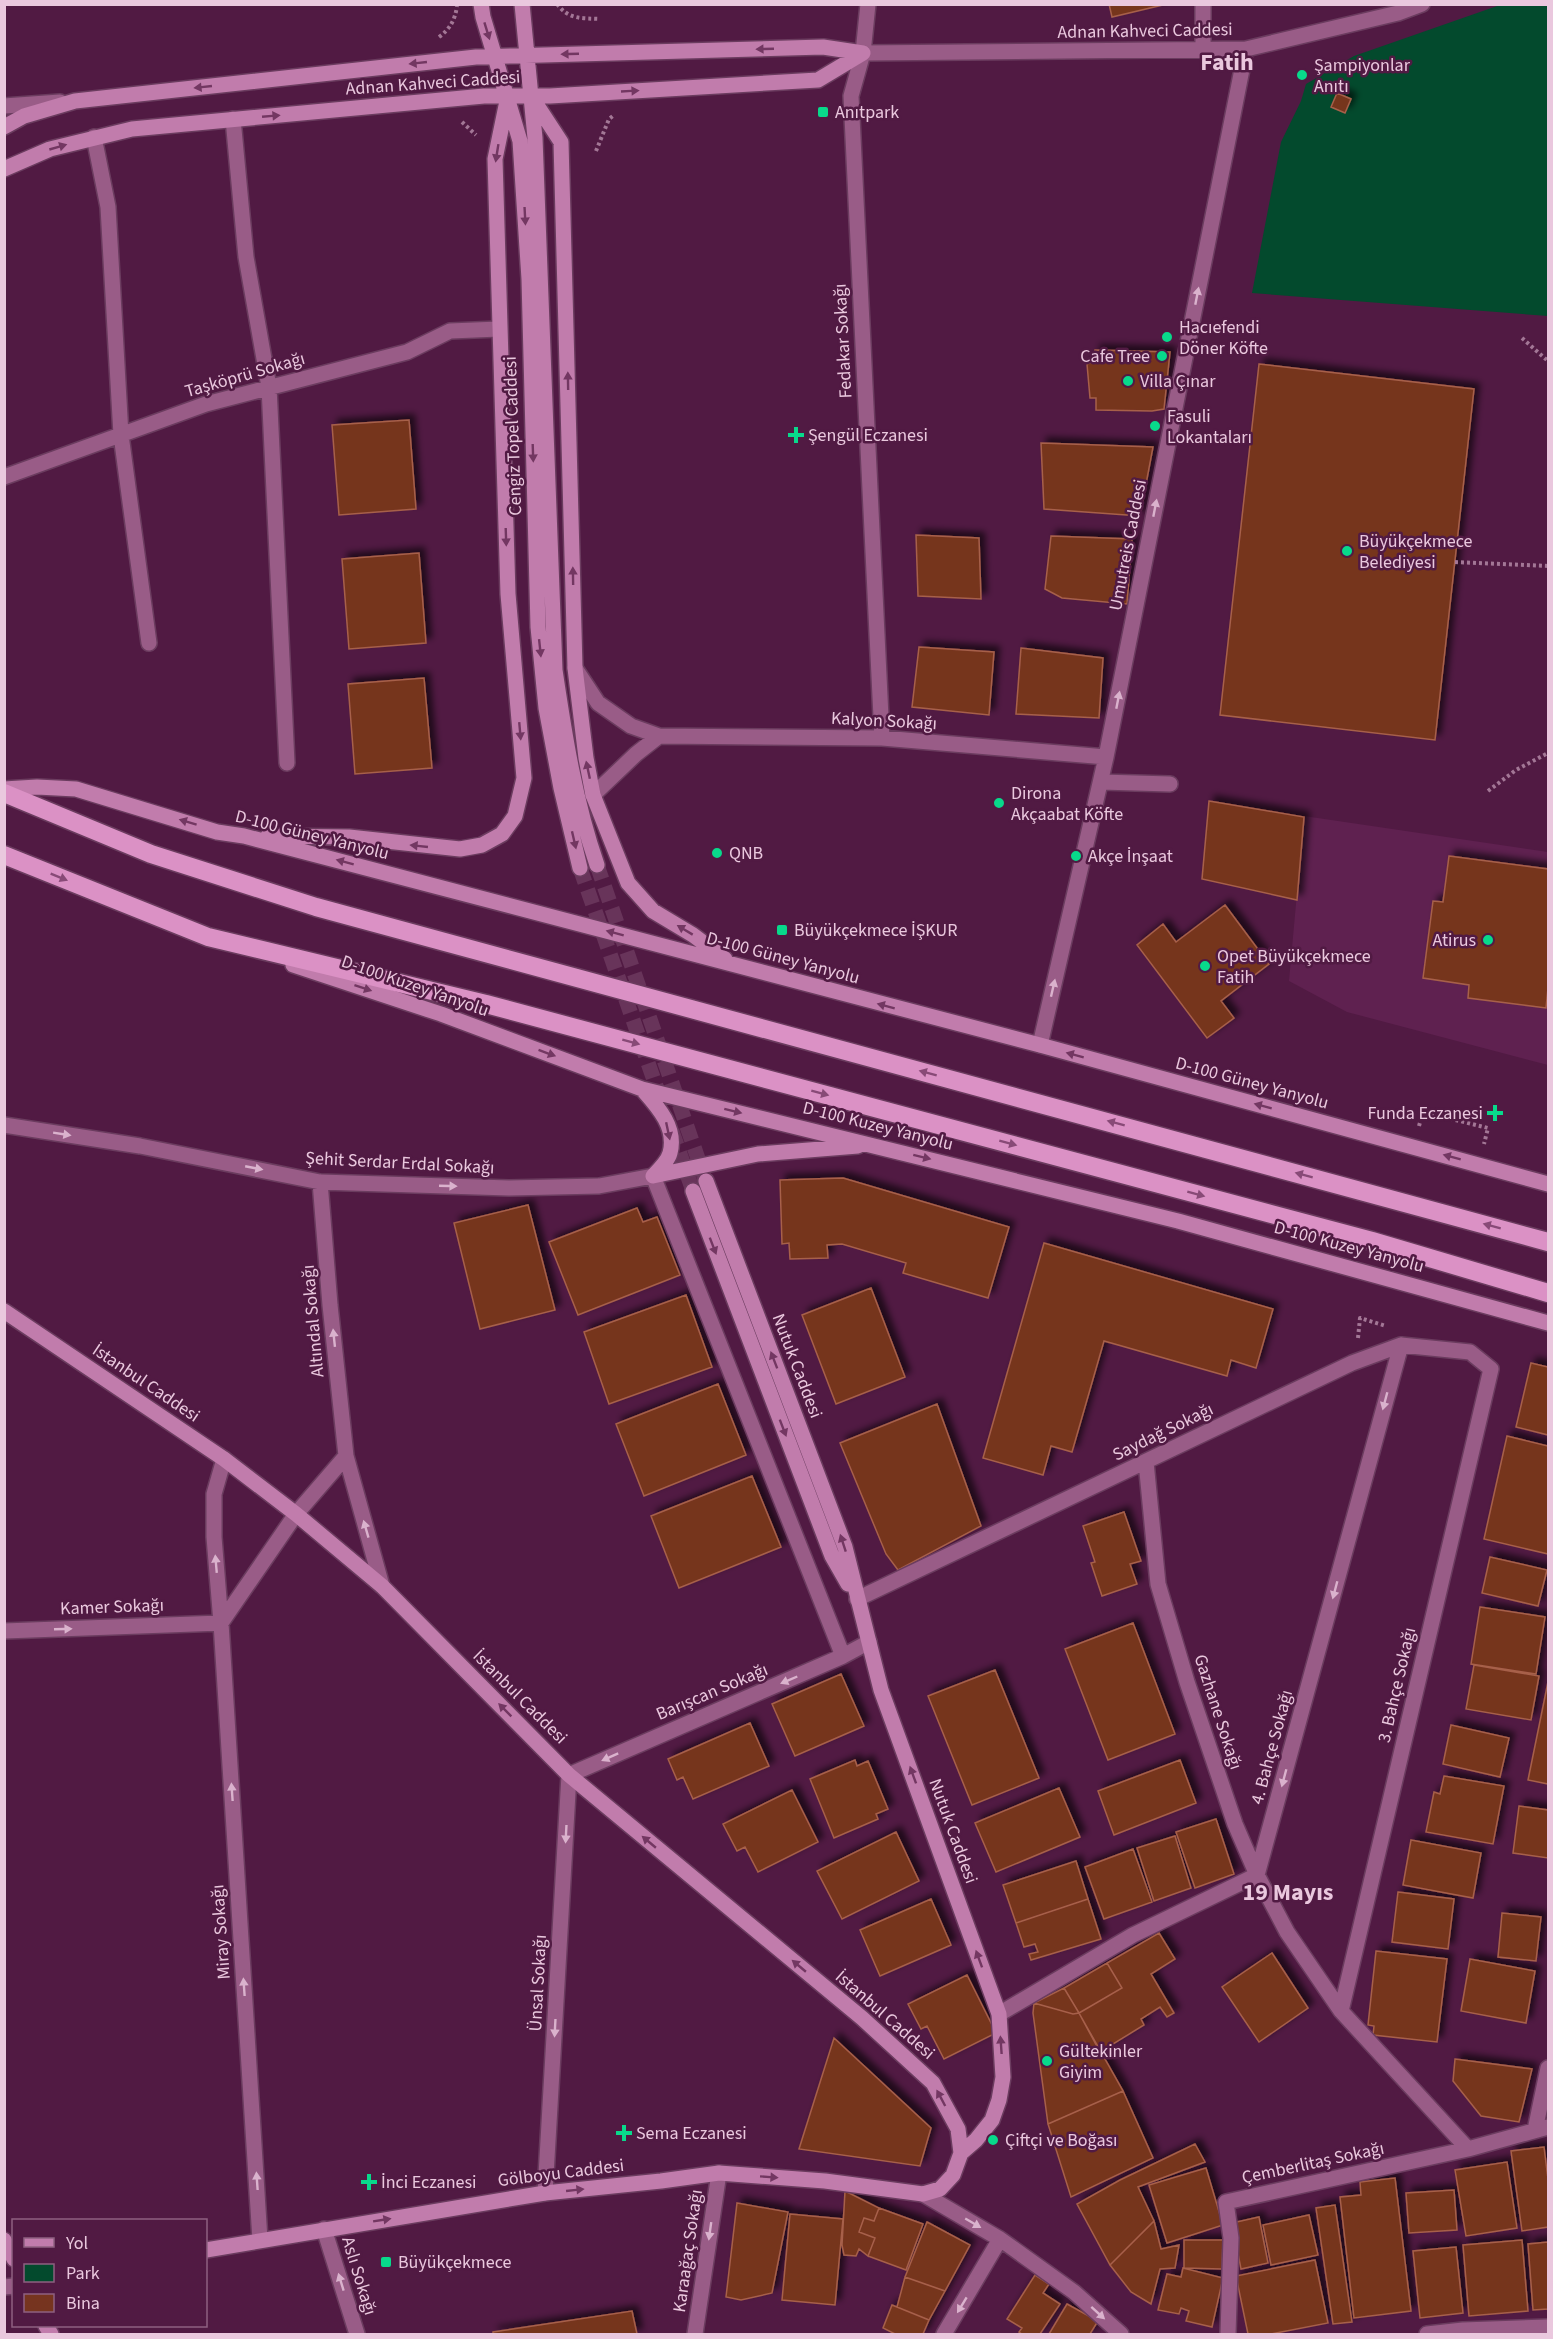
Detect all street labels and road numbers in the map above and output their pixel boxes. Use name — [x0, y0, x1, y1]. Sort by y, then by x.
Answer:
street label: Adnan Kahveci Caddesi — [1057, 17, 1233, 45]
street label: Adnan Kahveci Caddesi — [345, 64, 521, 102]
street label: Fedakar Sokağı — [828, 283, 858, 399]
street label: Taşköprü Sokağı — [182, 346, 308, 404]
street label: Cengiz Topel Caddesi — [498, 356, 528, 516]
street label: Umutreis Caddesi — [1103, 477, 1153, 613]
street label: Kalyon Sokağı — [830, 706, 938, 736]
street label: D-100 Güney Yanyolu — [232, 804, 392, 866]
street label: D-100 Güney Yanyolu — [704, 926, 862, 990]
street label: D-100 Kuzey Yanyolu — [338, 949, 492, 1023]
street label: D-100 Güney Yanyolu — [1173, 1051, 1331, 1115]
street label: D-100 Kuzey Yanyolu — [800, 1095, 956, 1157]
street label: Şehit Serdar Erdal Sokağı — [305, 1146, 495, 1180]
street label: D-100 Kuzey Yanyolu — [1271, 1215, 1427, 1279]
street label: Altındal Sokağı — [296, 1264, 330, 1378]
street label: Nutuk Caddesi — [766, 1310, 828, 1422]
street label: İstanbul Caddesi — [87, 1338, 205, 1428]
street label: Saydağ Sokağı — [1108, 1397, 1218, 1467]
street label: Kamer Sokağı — [60, 1593, 164, 1621]
street label: 3. Bahçe Sokağı — [1372, 1625, 1422, 1745]
street label: İstanbul Caddesi — [467, 1644, 573, 1750]
street label: Gazhane Sokağı — [1188, 1651, 1248, 1773]
street label: Barışcan Sokağı — [652, 1657, 772, 1727]
street label: 4. Bahçe Sokağı — [1245, 1687, 1299, 1807]
street label: Nutuk Caddesi — [922, 1775, 984, 1887]
street label: Miray Sokağı — [205, 1884, 237, 1980]
street label: Ünsal Sokağı — [523, 1934, 553, 2032]
street label: İstanbul Caddesi — [830, 1965, 940, 2065]
street label: Çemberlitaş Sokağı — [1240, 2136, 1386, 2190]
street label: Gölboyu Caddesi — [496, 2153, 626, 2193]
street label: Karaağaç Sokağı — [667, 2188, 709, 2314]
street label: Aslı Sokağı — [335, 2234, 383, 2318]

